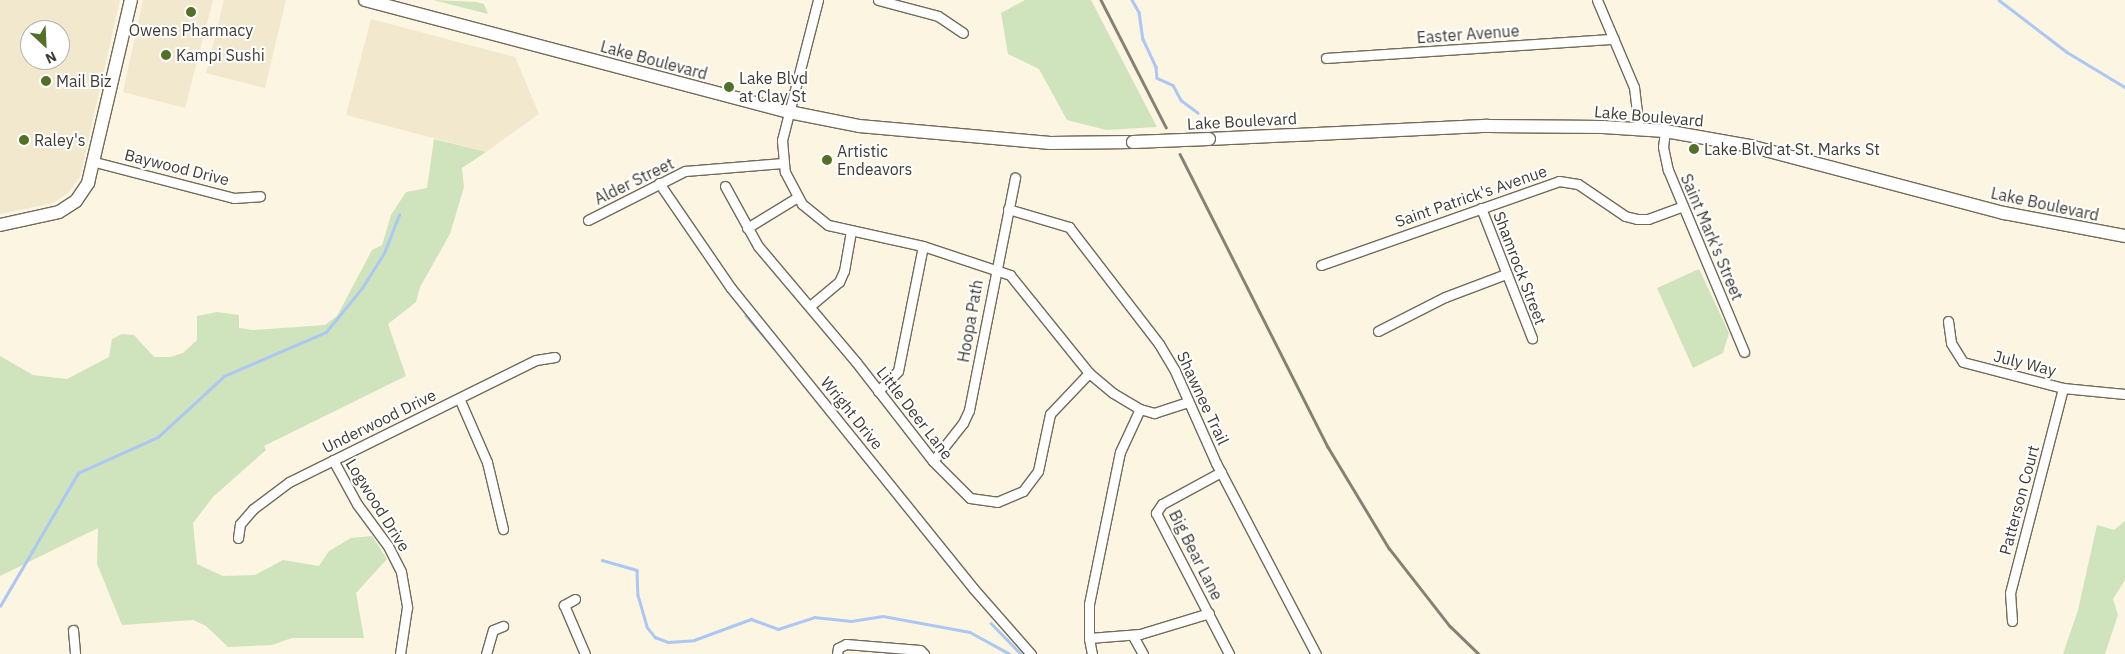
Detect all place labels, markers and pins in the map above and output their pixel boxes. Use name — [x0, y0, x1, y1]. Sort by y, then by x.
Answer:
marker: Owens Pharmacy — [185, 6, 197, 18]
place label: Owens Pharmacy — [129, 20, 253, 40]
place label: Kampi Sushi — [176, 45, 265, 65]
marker: Kampi Sushi — [160, 49, 172, 61]
place label: Lake Blvd at Clay St — [739, 68, 808, 106]
place label: Mail Biz — [56, 71, 112, 91]
marker: Mail Biz — [40, 75, 52, 87]
marker: Lake Blvd at Clay St — [723, 81, 735, 93]
place label: Raley's — [34, 130, 86, 150]
marker: Raley's — [18, 134, 30, 146]
place label: Lake Blvd at St. Marks St — [1704, 139, 1880, 159]
place label: Artistic Endeavors — [837, 141, 912, 179]
marker: Lake Blvd at St. Marks St — [1688, 143, 1700, 155]
marker: Artistic Endeavors — [821, 154, 833, 166]

